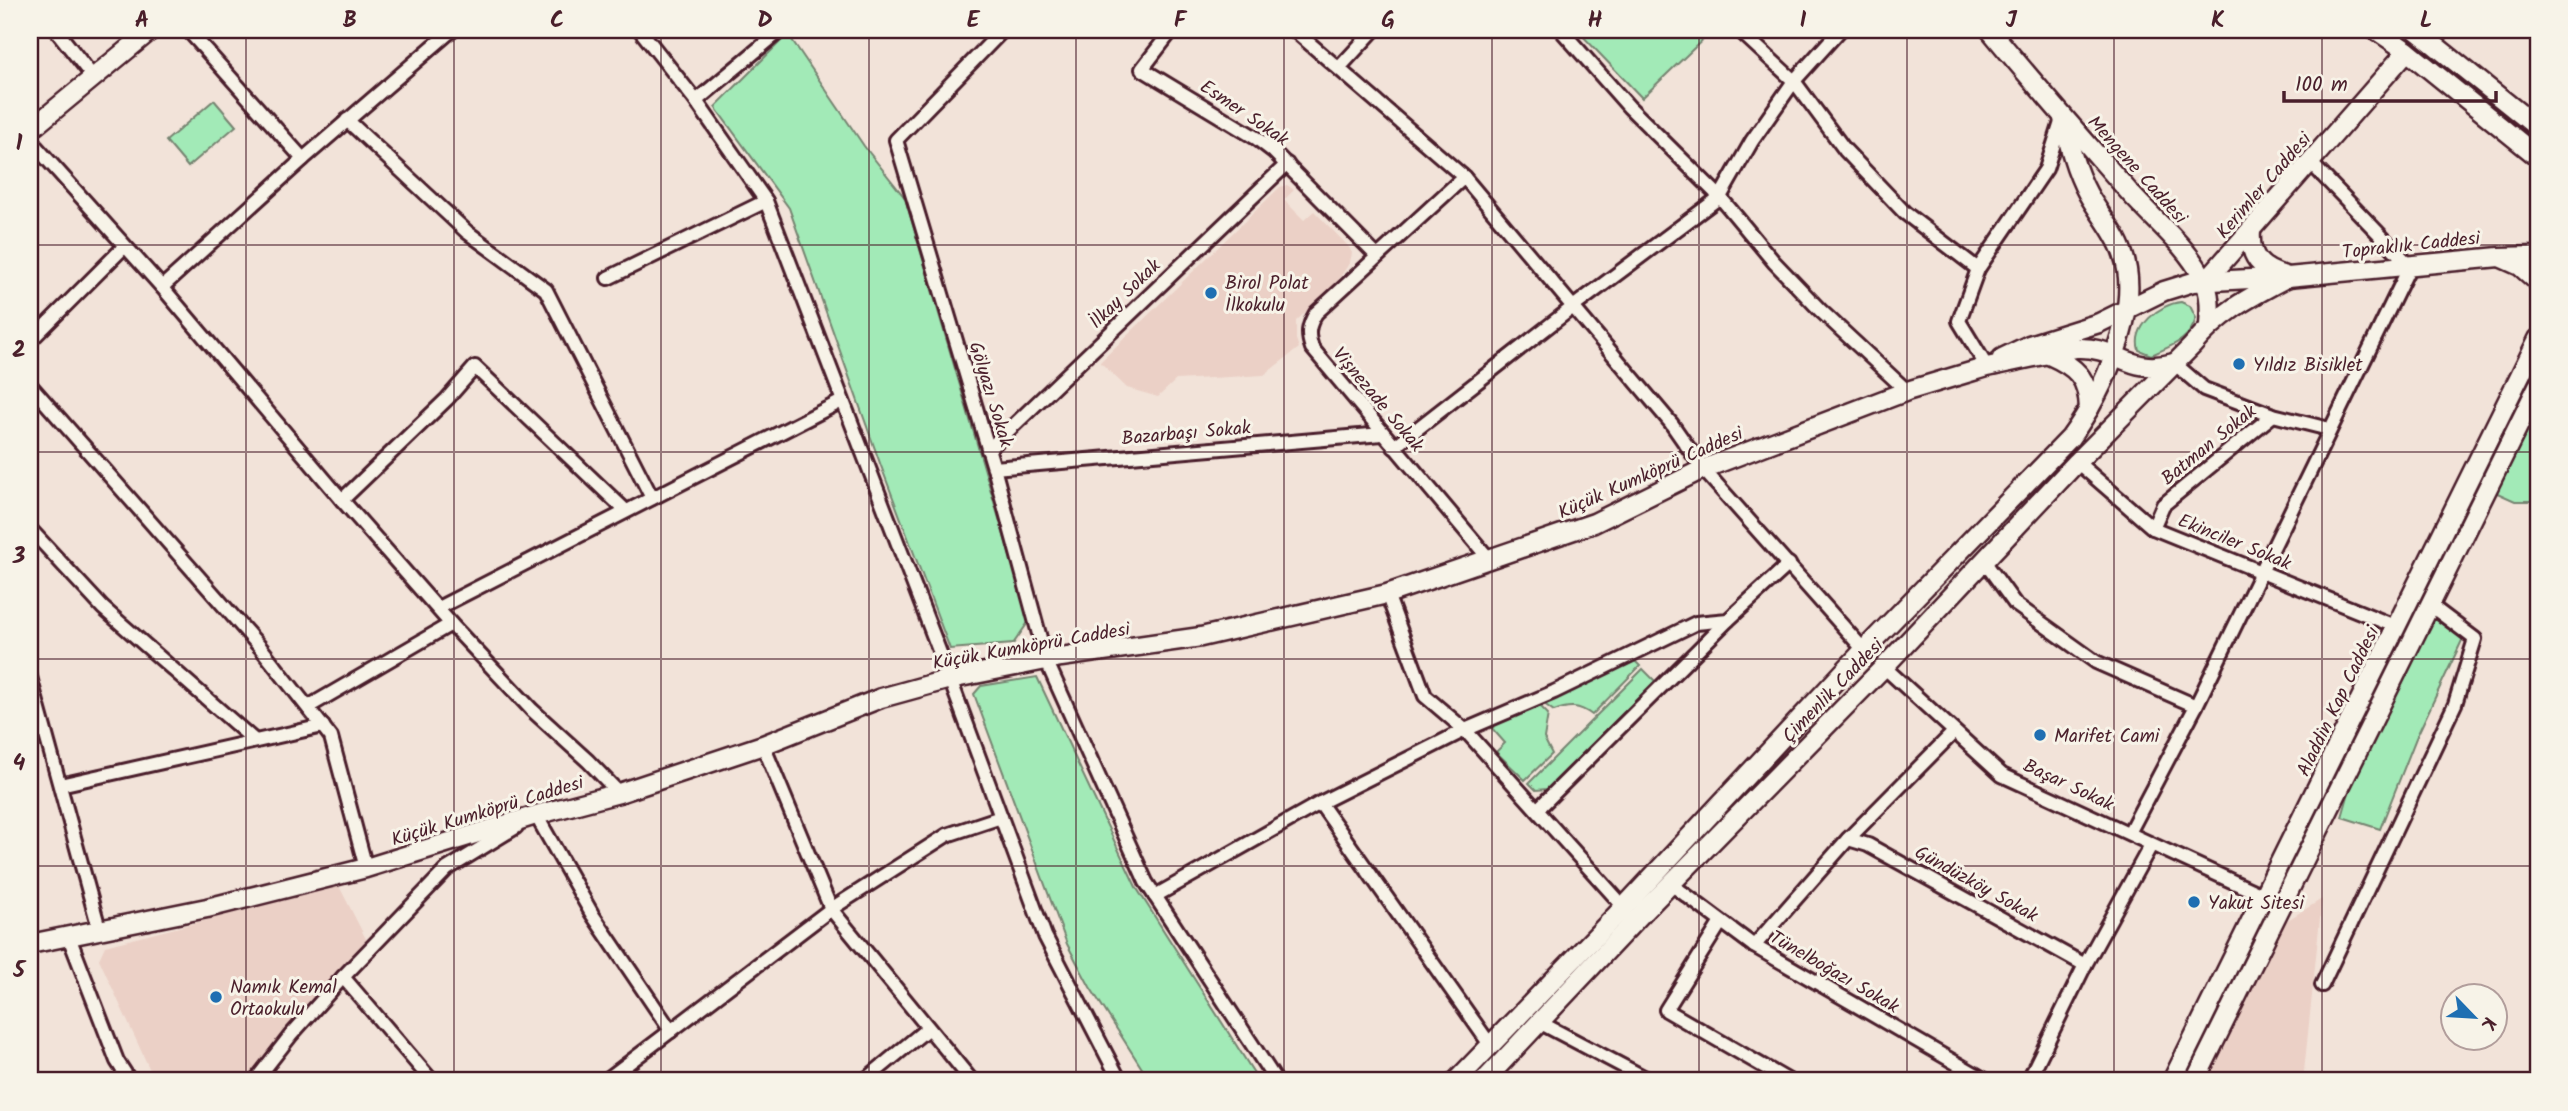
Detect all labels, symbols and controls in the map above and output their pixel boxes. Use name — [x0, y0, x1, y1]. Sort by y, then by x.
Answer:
text: A — [135, 3, 149, 39]
text: B — [343, 3, 357, 39]
text: C — [550, 3, 564, 39]
text: D — [757, 3, 773, 39]
text: E — [967, 3, 981, 39]
text: F — [1174, 3, 1188, 39]
text: G — [1381, 3, 1395, 39]
text: H — [1588, 3, 1603, 39]
text: I — [1799, 3, 1807, 39]
text: J — [2005, 3, 2017, 39]
text: K — [2211, 3, 2225, 39]
text: L — [2420, 3, 2432, 39]
scale bar — [2284, 60, 2496, 104]
text: 100 m — [2295, 69, 2348, 102]
street label: Esmer Sokak — [1193, 73, 1295, 155]
street label: Mengene Caddesi — [2079, 109, 2195, 233]
street label: Kerimler Caddesi — [2209, 125, 2321, 246]
text: 1 — [16, 126, 23, 162]
street label: Topraklık Caddesi — [2341, 224, 2483, 268]
street label: İlkay Sokak — [1082, 252, 1168, 337]
place label: Birol Polat İlkokulu — [1225, 269, 1309, 321]
marker: Birol Polat İlkokulu — [1203, 285, 1219, 301]
text: 2 — [12, 333, 26, 369]
street label: Gölyazı Sokak — [960, 338, 1020, 451]
street label: Vişnezade Sokak — [1324, 341, 1431, 460]
place label: Yıldız Bisiklet — [2253, 351, 2363, 381]
marker: Yıldız Bisiklet — [2231, 356, 2247, 372]
street label: Batman Sokak — [2155, 397, 2264, 494]
street label: Bazarbaşı Sokak — [1120, 413, 1252, 455]
street label: Küçük Kumköprü Caddesi — [1553, 419, 1750, 528]
street label: Ekinciler Sokak — [2173, 506, 2296, 579]
text: 3 — [12, 539, 26, 575]
street label: Küçük Kumköprü Caddesi — [930, 615, 1134, 679]
street label: Aladdin Kap Caddesi — [2289, 620, 2389, 782]
street label: Çimenlik Caddesi — [1775, 631, 1892, 751]
place label: Marifet Cami — [2054, 722, 2161, 752]
marker: Marifet Cami — [2032, 727, 2048, 743]
text: 4 — [13, 746, 26, 782]
street label: Başar Sokak — [2018, 752, 2119, 820]
street label: Küçük Kumköprü Caddesi — [388, 768, 589, 855]
street label: Gündüzköy Sokak — [1909, 838, 2043, 931]
place label: Yakut Sitesi — [2208, 889, 2305, 919]
marker: Yakut Sitesi — [2186, 894, 2202, 910]
street label: Tünelboğazı Sokak — [1764, 923, 1905, 1022]
text: 5 — [12, 953, 27, 989]
place label: Namık Kemal Ortaokulu — [230, 973, 337, 1025]
north arrow — [2438, 982, 2508, 1052]
marker: Namık Kemal Ortaokulu — [208, 989, 224, 1005]
text: K — [2472, 1012, 2504, 1035]

